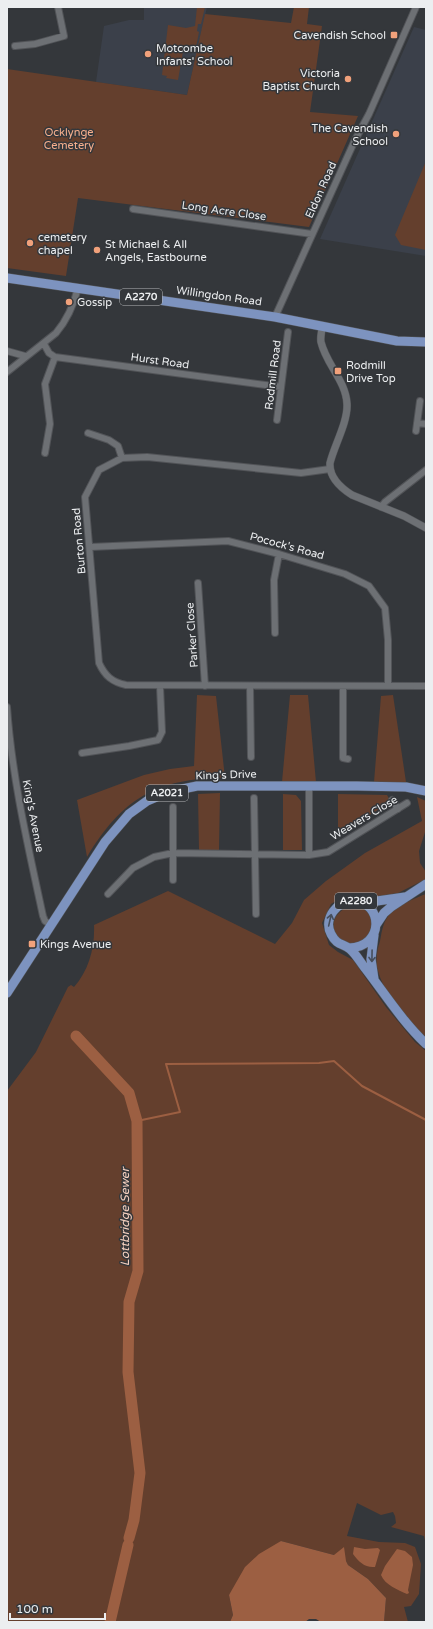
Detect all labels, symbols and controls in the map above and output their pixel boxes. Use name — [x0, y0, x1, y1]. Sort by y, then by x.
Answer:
place label: Cavendish School — [294, 29, 386, 42]
marker: Cavendish School — [389, 30, 399, 40]
place label: Motcombe Infants' School — [156, 42, 233, 68]
marker: Motcombe Infants' School — [143, 49, 153, 59]
place label: Victoria Baptist Church — [262, 67, 340, 93]
marker: Victoria Baptist Church — [343, 74, 353, 84]
place label: The Cavendish School — [312, 122, 388, 148]
park label: Ocklynge Cemetery — [44, 126, 94, 152]
marker: The Cavendish School — [391, 129, 401, 139]
street label: Eldon Road — [303, 160, 339, 220]
street label: Long Acre Close — [181, 199, 267, 223]
place label: cemetery chapel — [38, 231, 87, 257]
marker: cemetery chapel — [25, 238, 35, 248]
place label: St Michael & All Angels, Eastbourne — [105, 238, 207, 264]
marker: St Michael & All Angels, Eastbourne — [92, 245, 102, 255]
street label: Willingdon Road — [175, 284, 263, 308]
road number: A2270 — [120, 289, 162, 305]
place label: Gossip — [77, 296, 112, 309]
marker: Gossip — [64, 297, 74, 307]
street label: Rodmill Road — [262, 339, 284, 411]
street label: Hurst Road — [130, 350, 190, 372]
place label: Rodmill Drive Top — [346, 359, 396, 385]
marker: Rodmill Drive Top — [333, 366, 343, 376]
street label: Burton Road — [70, 507, 88, 575]
street label: Pocock's Road — [248, 530, 326, 562]
street label: Parker Close — [183, 602, 201, 668]
street label: King's Drive — [195, 767, 257, 783]
street label: King's Avenue — [20, 779, 46, 853]
road number: A2021 — [146, 785, 188, 801]
street label: Weavers Close — [328, 793, 400, 843]
road number: A2280 — [335, 893, 377, 909]
one-way arrow — [327, 913, 335, 926]
place label: Kings Avenue — [40, 938, 111, 951]
marker: Kings Avenue — [27, 939, 37, 949]
one-way arrow — [368, 949, 376, 962]
water label: Lottbridge Sewer — [118, 1166, 132, 1266]
scale bar — [10, 1595, 105, 1621]
text: 100 m — [16, 1602, 53, 1616]

